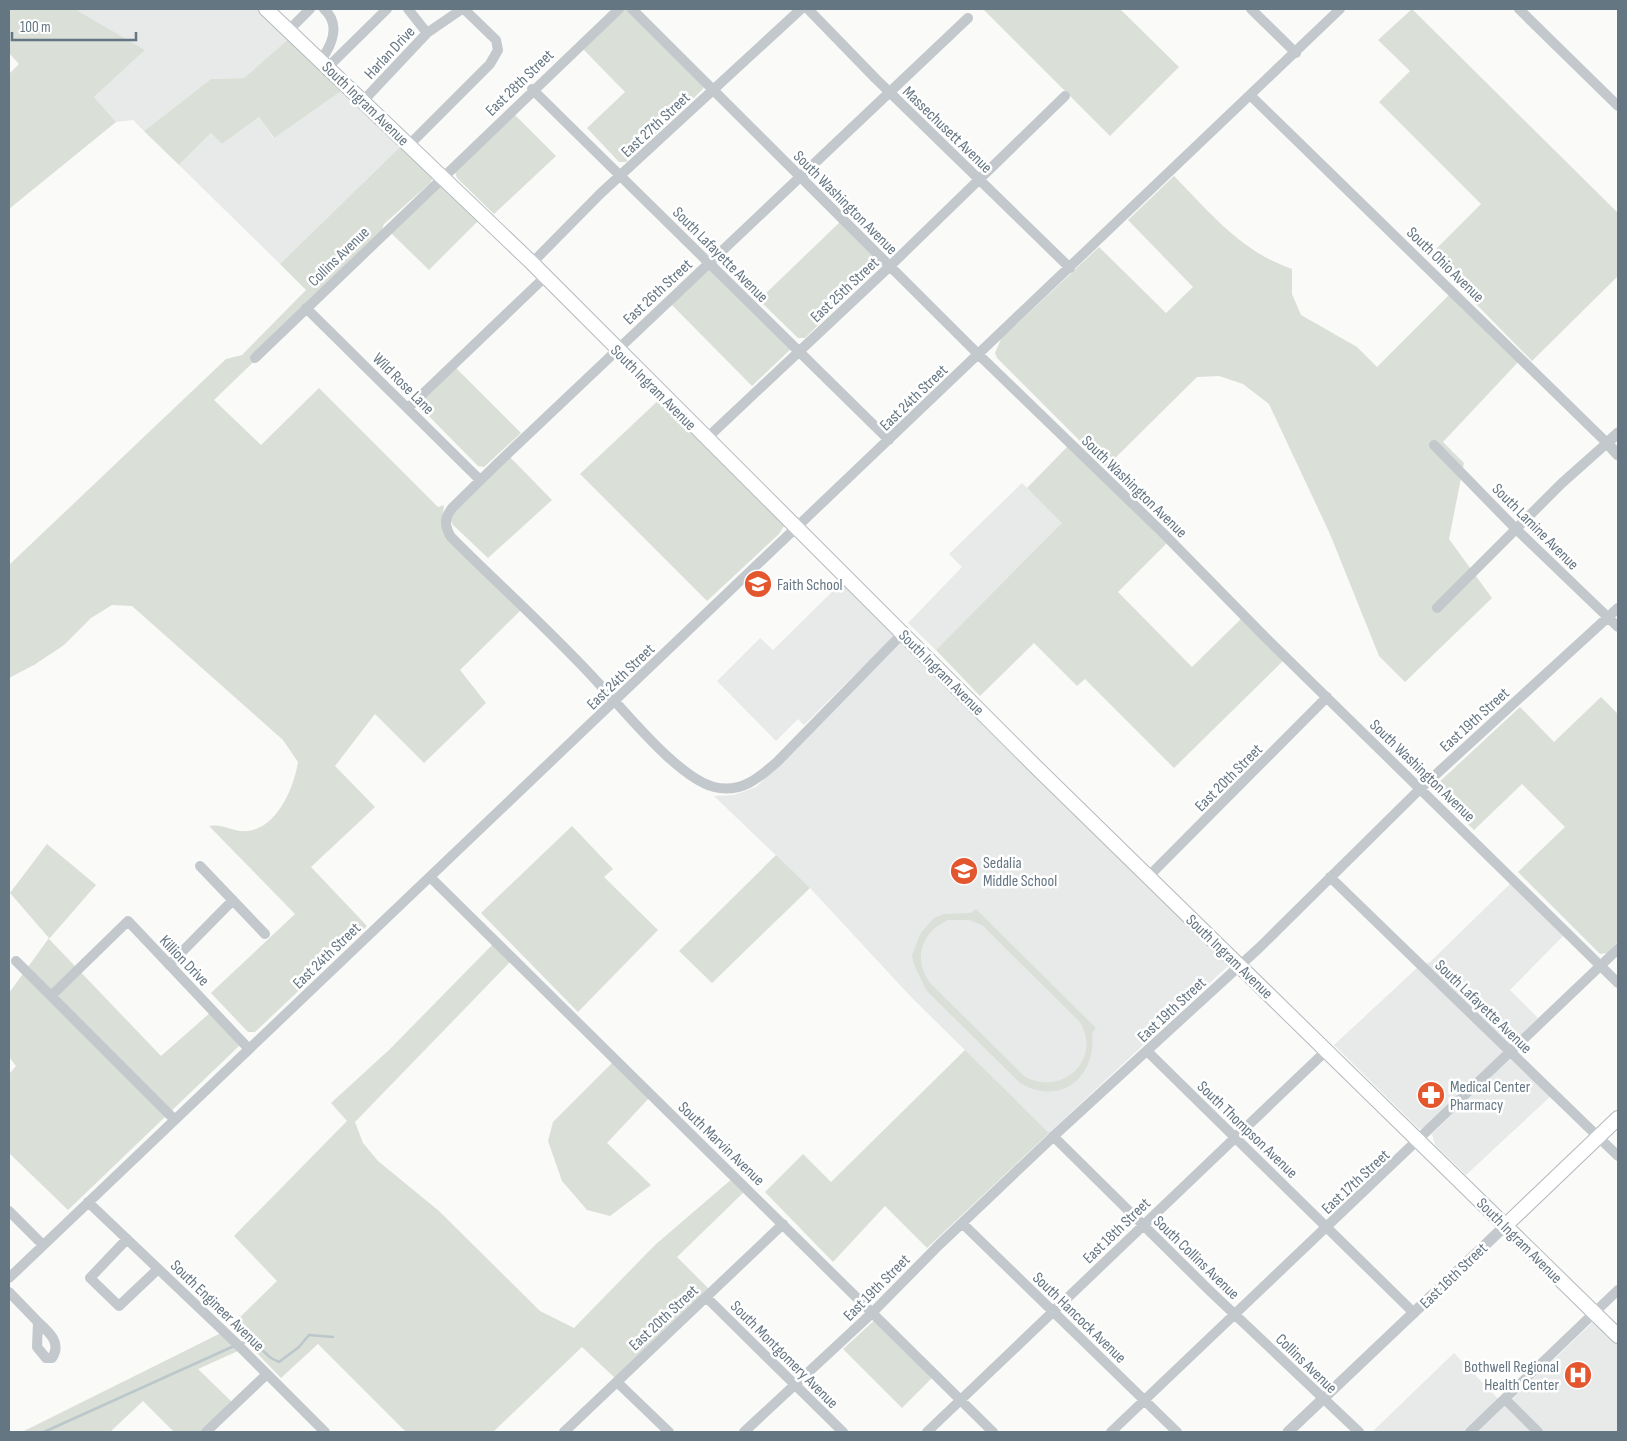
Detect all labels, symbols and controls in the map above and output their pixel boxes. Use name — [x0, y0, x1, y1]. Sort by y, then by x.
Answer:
scale bar — [12, 10, 136, 42]
text: 100 m — [20, 18, 51, 37]
street label: Harlan Drive — [361, 23, 419, 83]
street label: East 28th Street — [482, 46, 558, 120]
street label: South Ingram Avenue — [318, 58, 412, 150]
street label: Massechusett Avenue — [898, 83, 996, 178]
street label: East 27th Street — [618, 88, 694, 162]
street label: South Washington Avenue — [789, 147, 901, 259]
street label: South Lafayette Avenue — [668, 203, 772, 307]
street label: Collins Avenue — [304, 223, 374, 291]
street label: South Ohio Avenue — [1402, 223, 1488, 307]
street label: East 25th Street — [807, 254, 883, 327]
street label: East 26th Street — [620, 255, 697, 329]
street label: South Ingram Avenue — [606, 341, 700, 435]
street label: Wild Rose Lane — [368, 349, 438, 419]
street label: East 24th Street — [876, 361, 952, 435]
street label: South Washington Avenue — [1077, 432, 1191, 542]
street label: South Lamine Avenue — [1488, 480, 1582, 574]
school or university icon: Faith School — [743, 569, 773, 599]
place label: Faith School — [777, 576, 843, 595]
street label: South Ingram Avenue — [894, 626, 988, 720]
street label: East 24th Street — [583, 640, 659, 714]
street label: East 19th Street — [1437, 684, 1514, 756]
street label: South Washington Avenue — [1365, 716, 1479, 826]
street label: East 20th Street — [1191, 740, 1267, 816]
place label: Sedalia Middle School — [983, 854, 1057, 891]
school or university icon: Sedalia Middle School — [949, 856, 979, 886]
street label: South Ingram Avenue — [1182, 911, 1276, 1003]
street label: East 24th Street — [289, 919, 365, 993]
street label: Killion Drive — [155, 932, 213, 990]
street label: South Lafayette Avenue — [1431, 956, 1535, 1058]
street label: East 19th Street — [1134, 974, 1210, 1047]
street label: South Thompson Avenue — [1193, 1077, 1301, 1183]
place label: Medical Center Pharmacy — [1450, 1078, 1531, 1115]
pharmacy icon: Medical Center Pharmacy — [1416, 1080, 1446, 1110]
street label: South Marvin Avenue — [674, 1098, 768, 1190]
street label: East 17th Street — [1318, 1146, 1394, 1218]
street label: East 18th Street — [1079, 1194, 1155, 1268]
street label: South Ingram Avenue — [1472, 1194, 1566, 1288]
street label: South Collins Avenue — [1149, 1212, 1243, 1304]
street label: East 16th Street — [1416, 1239, 1492, 1313]
street label: East 19th Street — [840, 1251, 914, 1325]
street label: South Engineer Avenue — [166, 1256, 268, 1356]
street label: South Hancock Avenue — [1028, 1269, 1130, 1368]
street label: East 20th Street — [626, 1281, 703, 1355]
street label: South Montgomery Avenue — [726, 1297, 842, 1413]
street label: Collins Avenue — [1271, 1330, 1341, 1398]
place label: Bothwell Regional Health Center — [1464, 1358, 1559, 1395]
hospital icon: Bothwell Regional Health Center — [1563, 1360, 1593, 1390]

